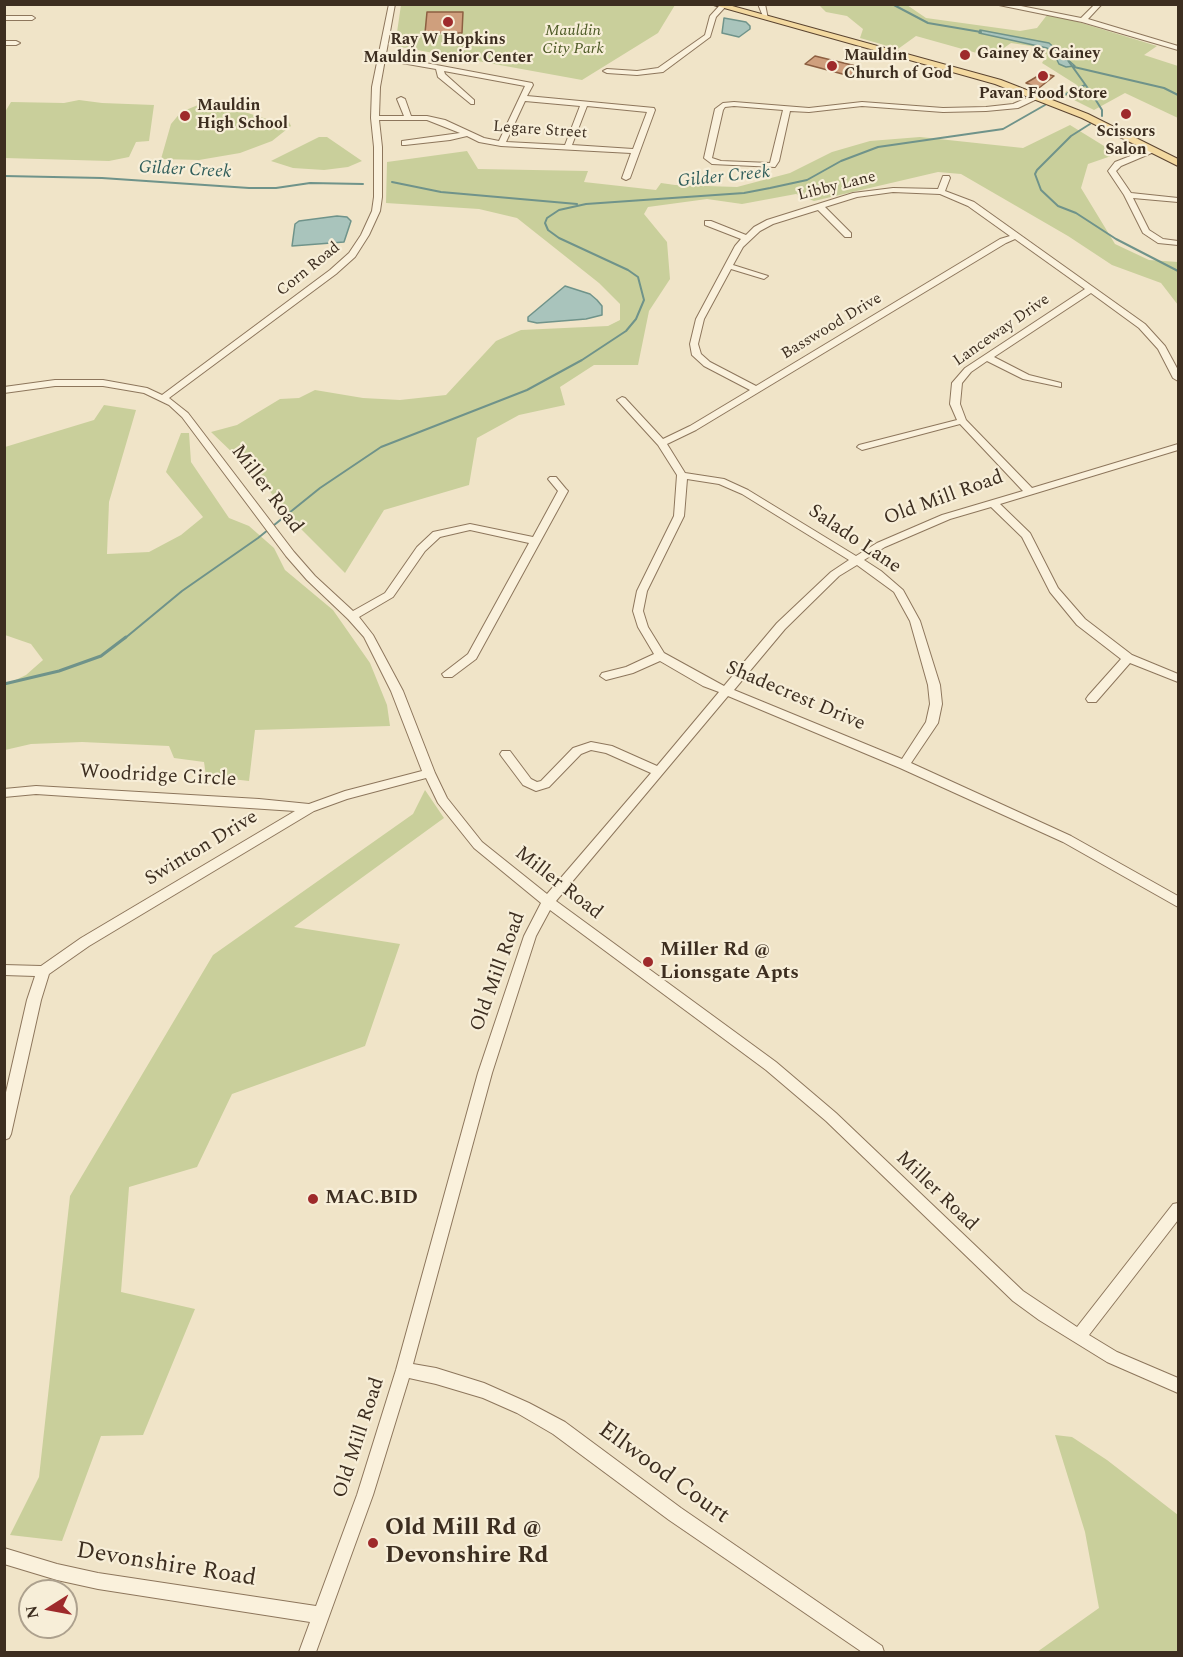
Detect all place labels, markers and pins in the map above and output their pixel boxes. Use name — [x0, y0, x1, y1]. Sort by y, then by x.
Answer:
marker: Ray W Hopkins Mauldin Senior Center — [441, 15, 455, 29]
place label: Ray W Hopkins Mauldin Senior Center — [363, 31, 533, 69]
place label: Gainey & Gainey — [977, 45, 1100, 65]
place label: Mauldin Church of God — [844, 47, 952, 85]
marker: Gainey & Gainey — [958, 48, 972, 62]
marker: Mauldin Church of God — [825, 59, 839, 73]
marker: Pavan Food Store — [1036, 69, 1050, 83]
place label: Pavan Food Store — [979, 85, 1107, 105]
place label: Mauldin High School — [197, 97, 288, 135]
marker: Scissors Salon — [1119, 107, 1133, 121]
marker: Mauldin High School — [178, 109, 192, 123]
place label: Scissors Salon — [1097, 123, 1155, 161]
place label: Miller Rd @ Lionsgate Apts — [660, 939, 799, 986]
marker: Miller Rd @ Lionsgate Apts — [641, 955, 655, 969]
place label: MAC.BID — [325, 1187, 418, 1211]
marker: MAC.BID — [306, 1192, 320, 1206]
place label: Old Mill Rd @ Devonshire Rd — [385, 1515, 548, 1571]
marker: Old Mill Rd @ Devonshire Rd — [366, 1536, 380, 1550]

